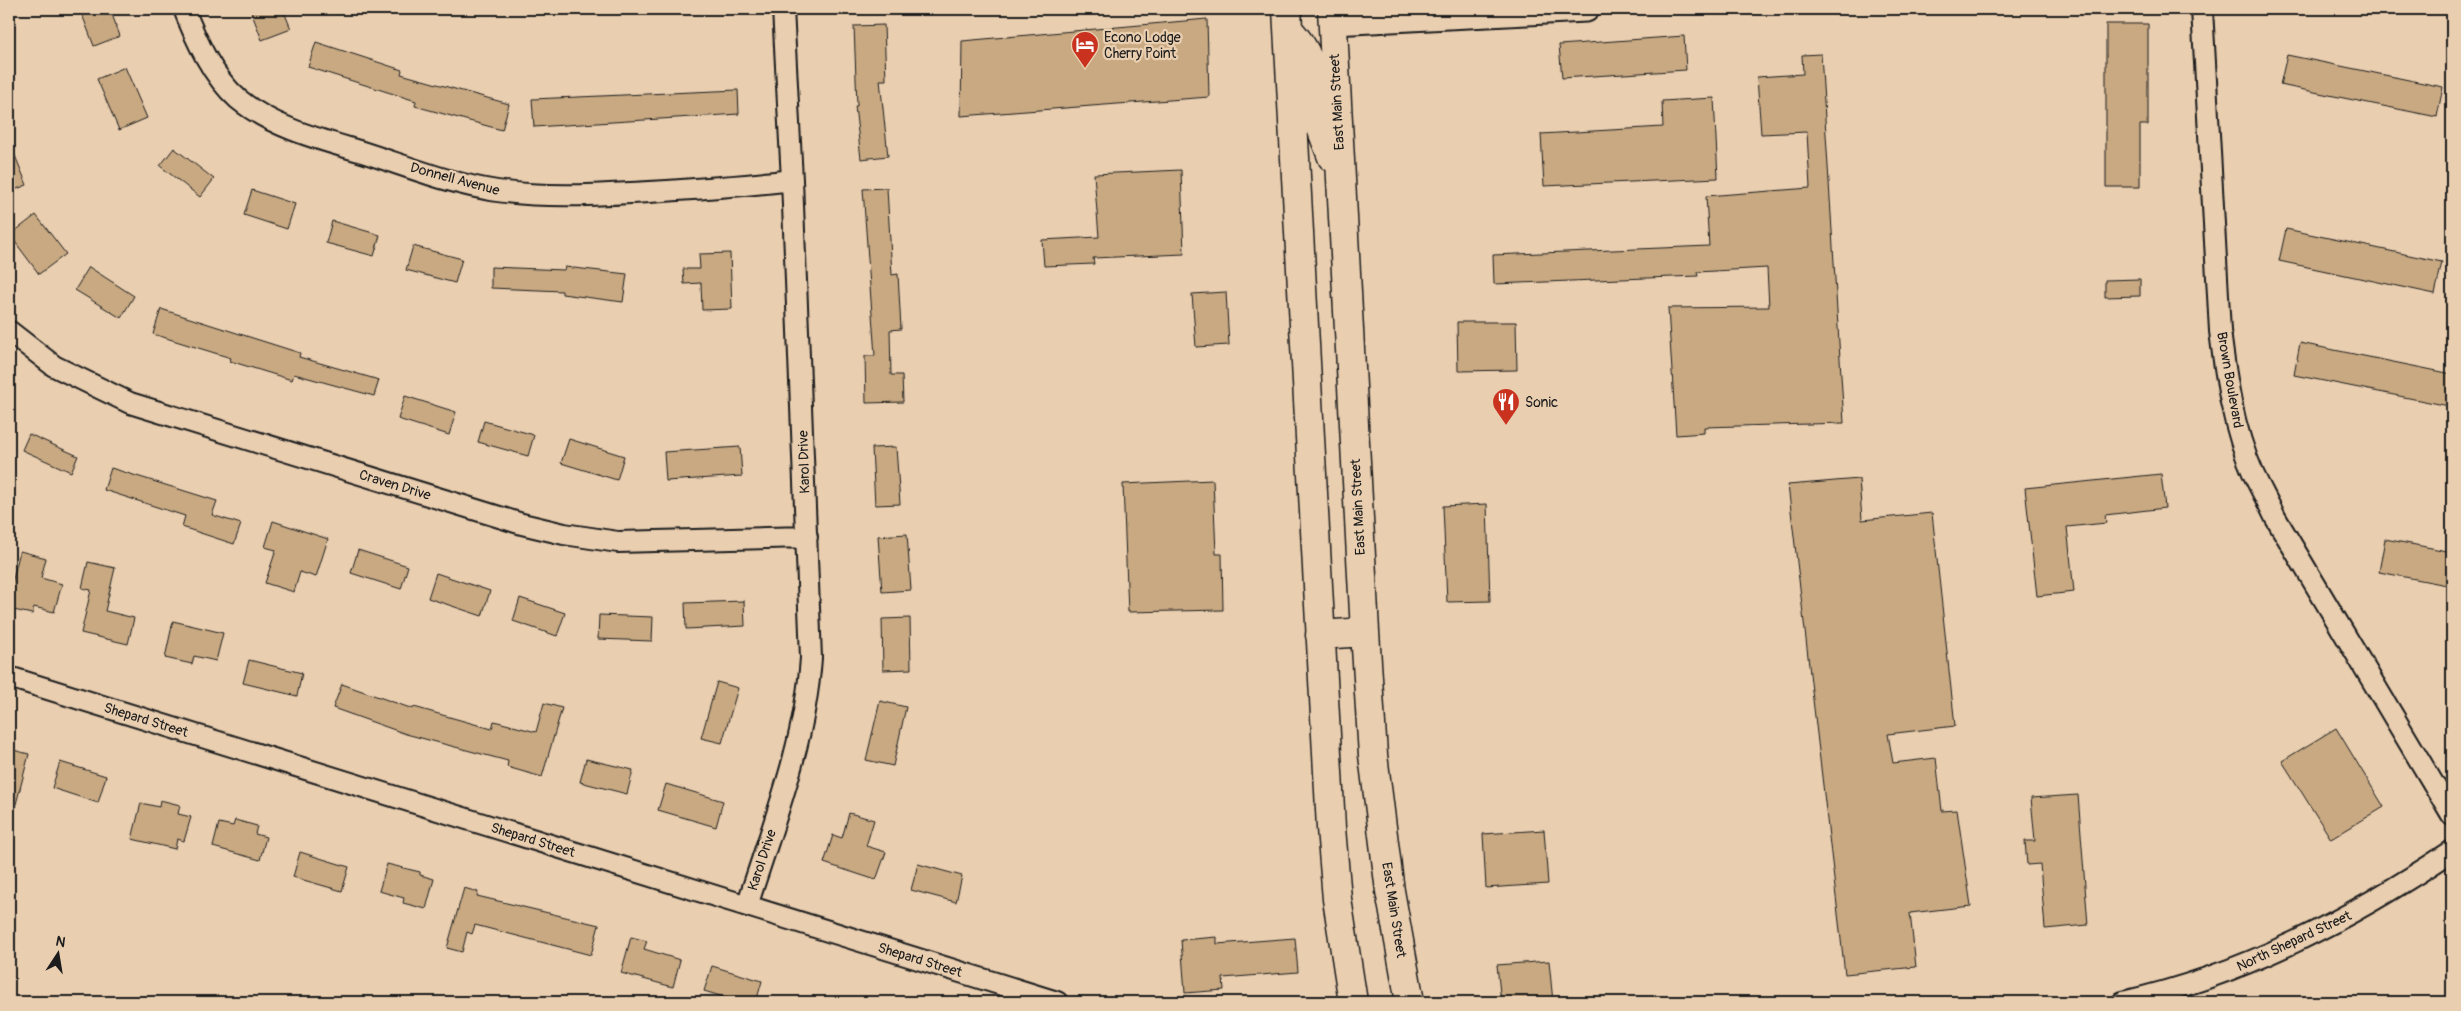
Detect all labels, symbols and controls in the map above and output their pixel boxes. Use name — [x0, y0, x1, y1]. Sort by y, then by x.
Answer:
place label: Econo Lodge Cherry Point — [1104, 29, 1181, 62]
hotel icon: Econo Lodge Cherry Point — [1070, 30, 1100, 69]
street label: East Main Street — [1326, 53, 1348, 151]
street label: Donnell Avenue — [409, 159, 502, 199]
street label: Brown Boulevard — [2213, 330, 2247, 430]
restaurant icon: Sonic — [1491, 387, 1521, 426]
place label: Sonic — [1525, 394, 1558, 411]
street label: Karol Drive — [794, 430, 814, 494]
street label: East Main Street — [1347, 458, 1369, 556]
street label: Craven Drive — [357, 466, 433, 504]
street label: Shepard Street — [102, 699, 191, 741]
street label: Shepard Street — [489, 819, 578, 861]
street label: Karol Drive — [744, 827, 780, 893]
street label: East Main Street — [1378, 861, 1410, 959]
street label: North Shepard Street — [2234, 907, 2354, 975]
north arrow — [32, 928, 82, 978]
text: N — [54, 932, 67, 951]
street label: Shepard Street — [876, 939, 965, 981]

